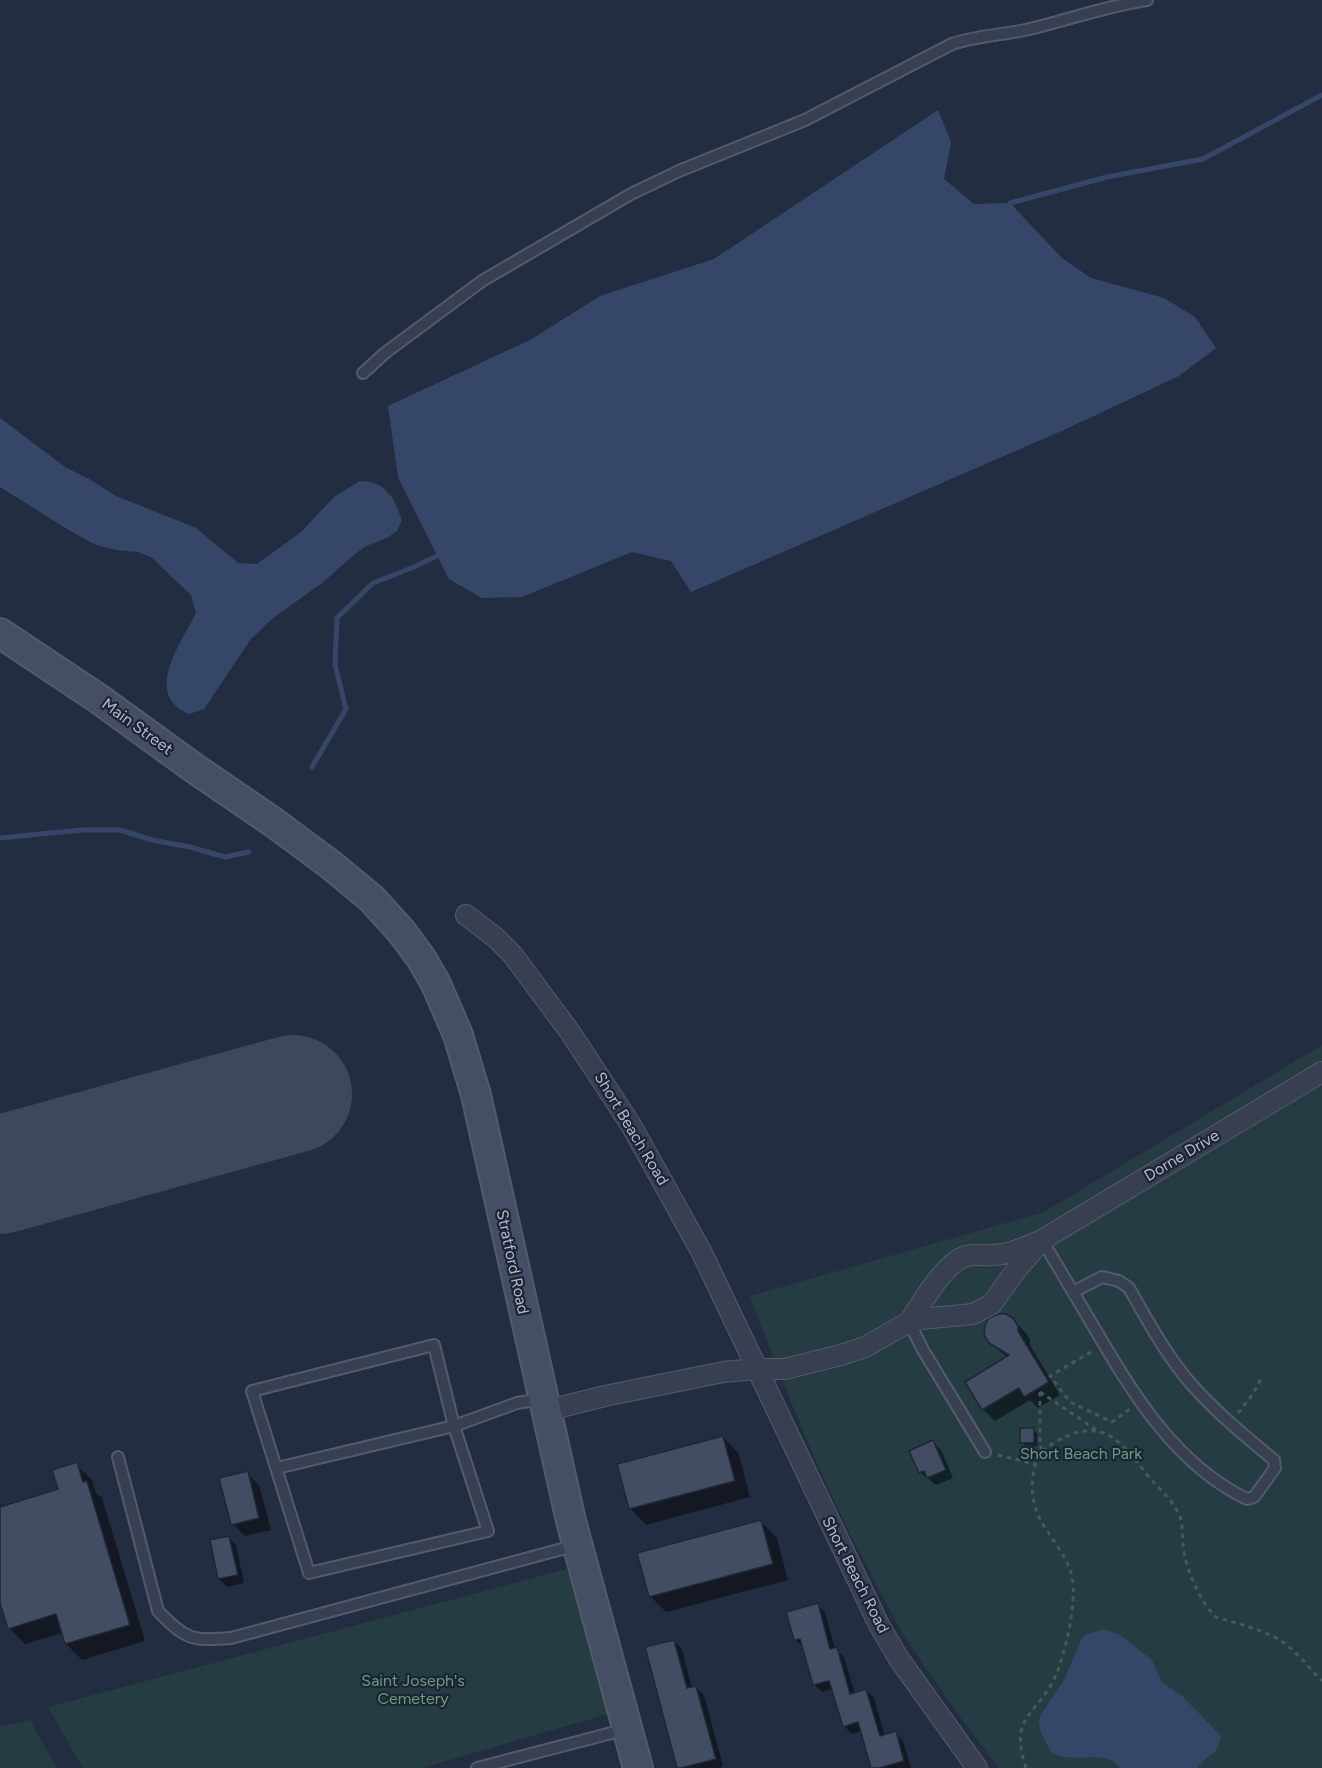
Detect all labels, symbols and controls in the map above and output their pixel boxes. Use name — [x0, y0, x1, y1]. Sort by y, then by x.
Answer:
street label: Main Street — [98, 695, 176, 759]
street label: Short Beach Road — [590, 1069, 672, 1189]
street label: Dorne Drive — [1141, 1126, 1223, 1186]
street label: Stratford Road — [492, 1208, 532, 1316]
park label: Short Beach Park — [1020, 1444, 1142, 1464]
street label: Short Beach Road — [817, 1513, 893, 1637]
park label: Saint Joseph's Cemetery — [361, 1671, 465, 1709]

